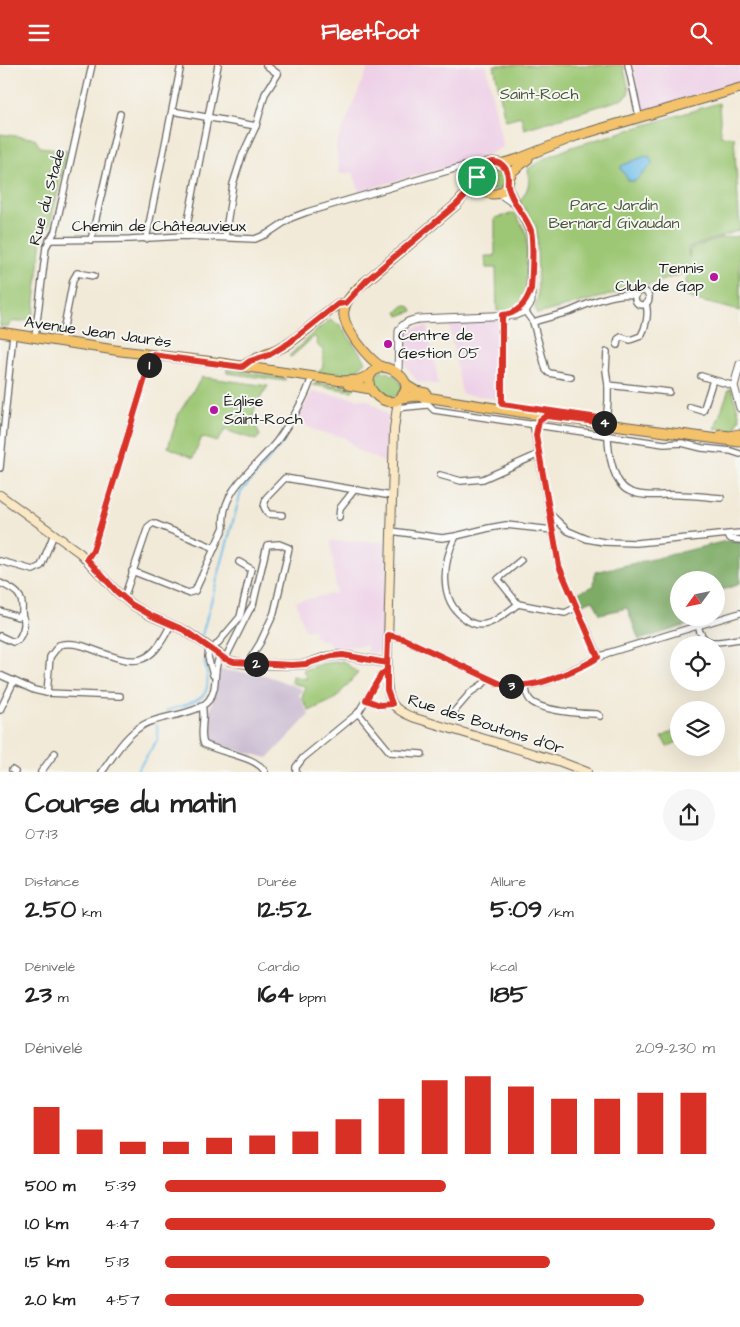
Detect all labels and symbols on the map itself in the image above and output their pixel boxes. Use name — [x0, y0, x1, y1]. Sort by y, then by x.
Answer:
park label: Saint-Roch — [500, 83, 578, 105]
street label: Rue du Stade — [24, 146, 71, 248]
pin — [456, 156, 498, 198]
park label: Parc Jardin Bernard Givaudan — [549, 194, 679, 234]
street label: Chemin de Châteauvieux — [72, 215, 247, 237]
place label: Tennis Club de Gap — [615, 257, 704, 297]
marker: Tennis Club de Gap — [708, 271, 720, 283]
street label: Avenue Jean Jaurès — [23, 311, 173, 353]
place label: Centre de Gestion 05 — [398, 324, 480, 364]
marker: Centre de Gestion 05 — [382, 338, 394, 350]
pin: 1 — [136, 353, 162, 377]
place label: Église Saint-Roch — [224, 390, 303, 430]
marker: Église Saint-Roch — [208, 404, 220, 416]
pin: 4 — [592, 411, 616, 435]
north arrow — [670, 571, 725, 626]
pin: 2 — [244, 651, 268, 677]
pin: 3 — [498, 673, 524, 699]
street label: Rue des Boutons d'Or — [405, 688, 567, 760]

